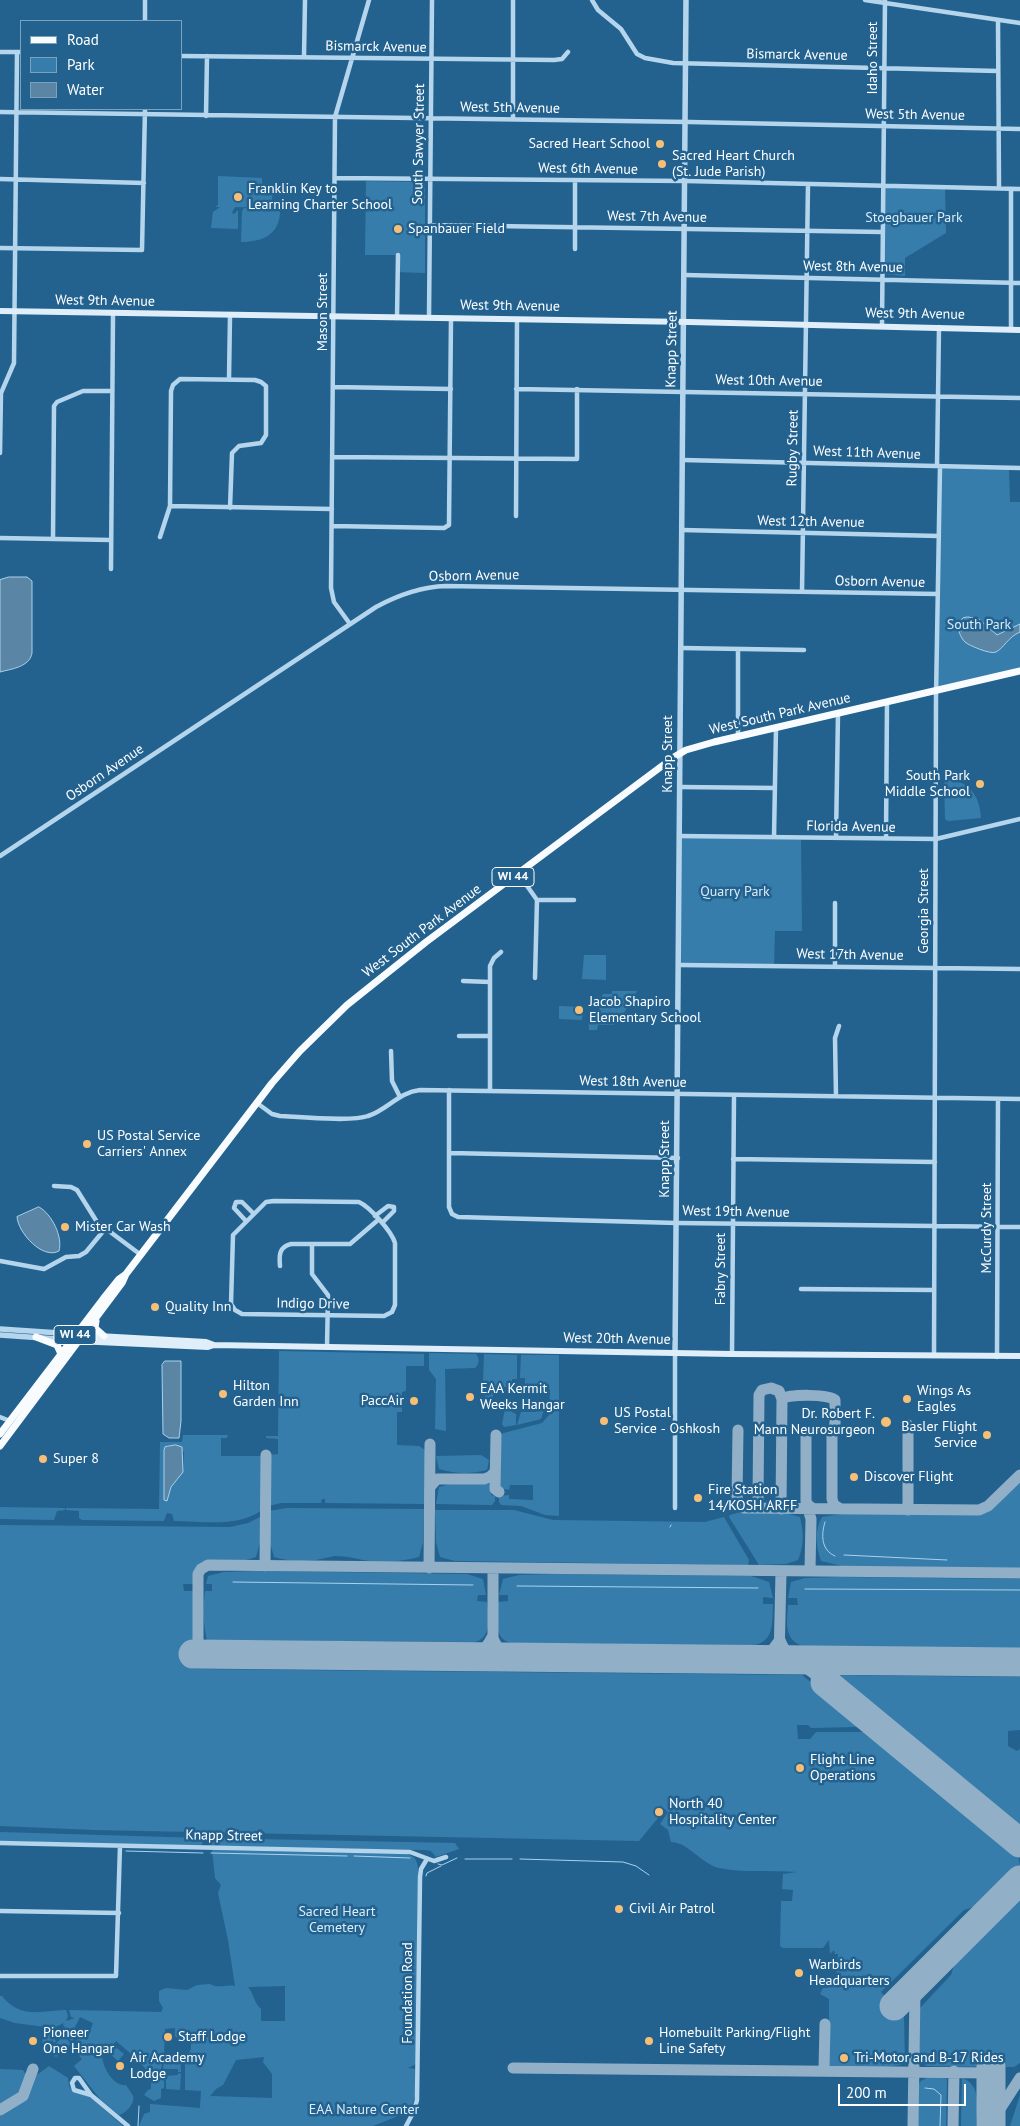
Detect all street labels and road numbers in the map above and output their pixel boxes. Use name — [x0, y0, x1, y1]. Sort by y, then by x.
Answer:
street label: Idaho Street — [865, 21, 881, 95]
street label: Bismarck Avenue — [325, 38, 427, 56]
street label: Bismarck Avenue — [746, 46, 848, 64]
street label: South Sawyer Street — [410, 83, 428, 205]
street label: West 5th Avenue — [460, 99, 560, 117]
street label: West 5th Avenue — [865, 106, 965, 124]
street label: West 6th Avenue — [538, 160, 638, 178]
street label: West 7th Avenue — [607, 208, 707, 226]
street label: West 8th Avenue — [803, 258, 903, 276]
street label: Mason Street — [315, 273, 331, 351]
street label: West 9th Avenue — [55, 292, 155, 310]
street label: West 9th Avenue — [460, 297, 560, 315]
street label: West 9th Avenue — [865, 305, 965, 323]
street label: Knapp Street — [663, 310, 681, 388]
street label: West 10th Avenue — [715, 372, 823, 390]
street label: Rugby Street — [784, 410, 802, 486]
street label: West 11th Avenue — [813, 443, 921, 463]
street label: West 12th Avenue — [757, 513, 865, 531]
street label: Osborn Avenue — [429, 567, 519, 585]
street label: Osborn Avenue — [835, 573, 925, 591]
street label: West South Park Avenue — [708, 690, 852, 738]
street label: Knapp Street — [660, 715, 676, 793]
street label: Osborn Avenue — [63, 741, 147, 805]
street label: Florida Avenue — [806, 818, 896, 836]
road number: WI 44 — [492, 868, 534, 886]
street label: Georgia Street — [916, 868, 932, 954]
street label: West South Park Avenue — [359, 881, 485, 981]
street label: West 17th Avenue — [796, 946, 904, 964]
street label: West 18th Avenue — [579, 1073, 687, 1091]
street label: Knapp Street — [657, 1120, 673, 1198]
street label: McCurdy Street — [979, 1183, 995, 1273]
street label: West 19th Avenue — [682, 1203, 790, 1221]
street label: Fabry Street — [713, 1233, 729, 1305]
street label: Indigo Drive — [276, 1295, 350, 1313]
road number: WI 44 — [54, 1326, 96, 1344]
street label: West 20th Avenue — [563, 1330, 671, 1348]
street label: Knapp Street — [185, 1827, 263, 1845]
street label: Foundation Road — [400, 1942, 416, 2044]

